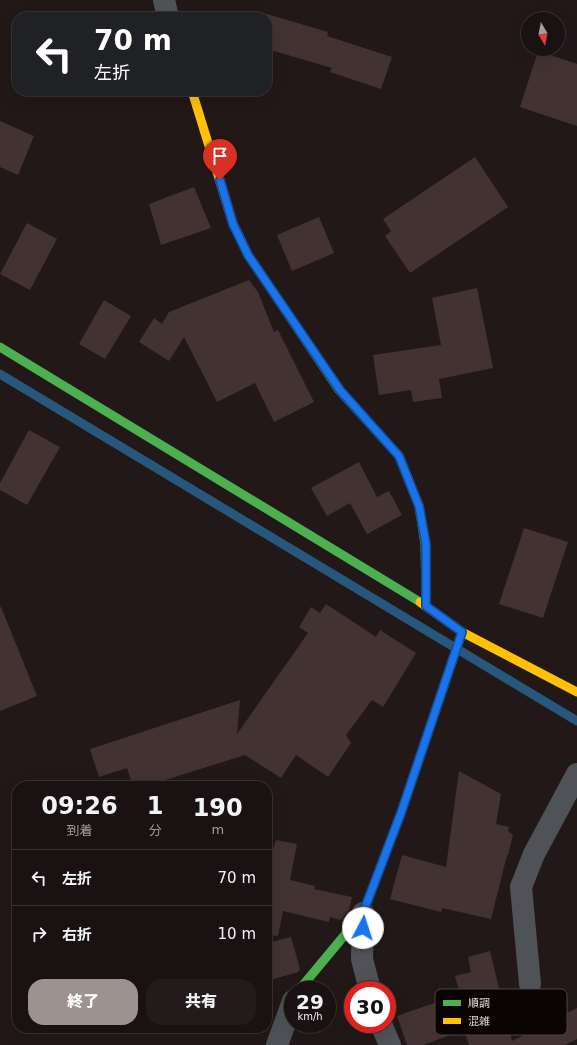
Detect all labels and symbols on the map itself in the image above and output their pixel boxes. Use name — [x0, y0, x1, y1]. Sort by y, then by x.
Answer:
north arrow — [521, 12, 565, 56]
pin — [203, 139, 237, 180]
position arrow — [342, 907, 384, 949]
speed limit sign: 30 — [344, 981, 396, 1033]
legend — [435, 989, 567, 1035]
text: 順調 — [468, 997, 490, 1010]
text: 混雑 — [468, 1015, 490, 1028]

